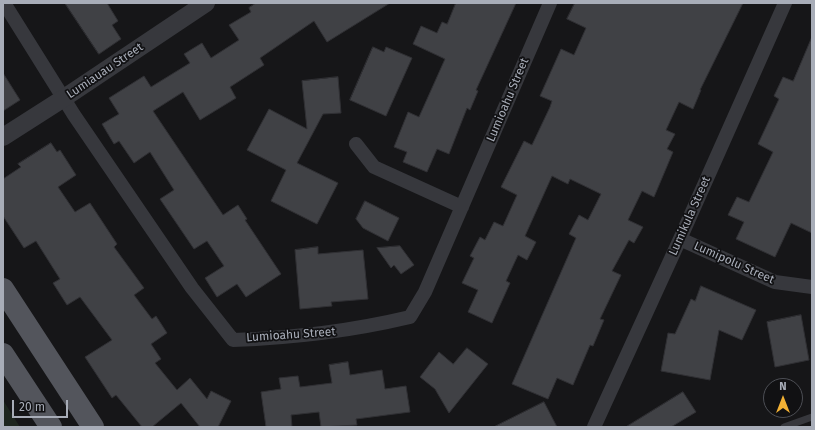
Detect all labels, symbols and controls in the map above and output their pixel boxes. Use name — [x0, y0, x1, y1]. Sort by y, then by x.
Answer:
street label: Lumiauau Street — [64, 40, 146, 102]
street label: Lumioahu Street — [484, 56, 532, 144]
street label: Lumikula Street — [666, 174, 714, 258]
street label: Lumipolu Street — [691, 239, 777, 287]
street label: Lumioahu Street — [246, 325, 336, 345]
north arrow — [763, 378, 803, 418]
text: N — [779, 380, 787, 393]
scale bar — [14, 392, 70, 418]
text: 20 m — [19, 400, 45, 414]

